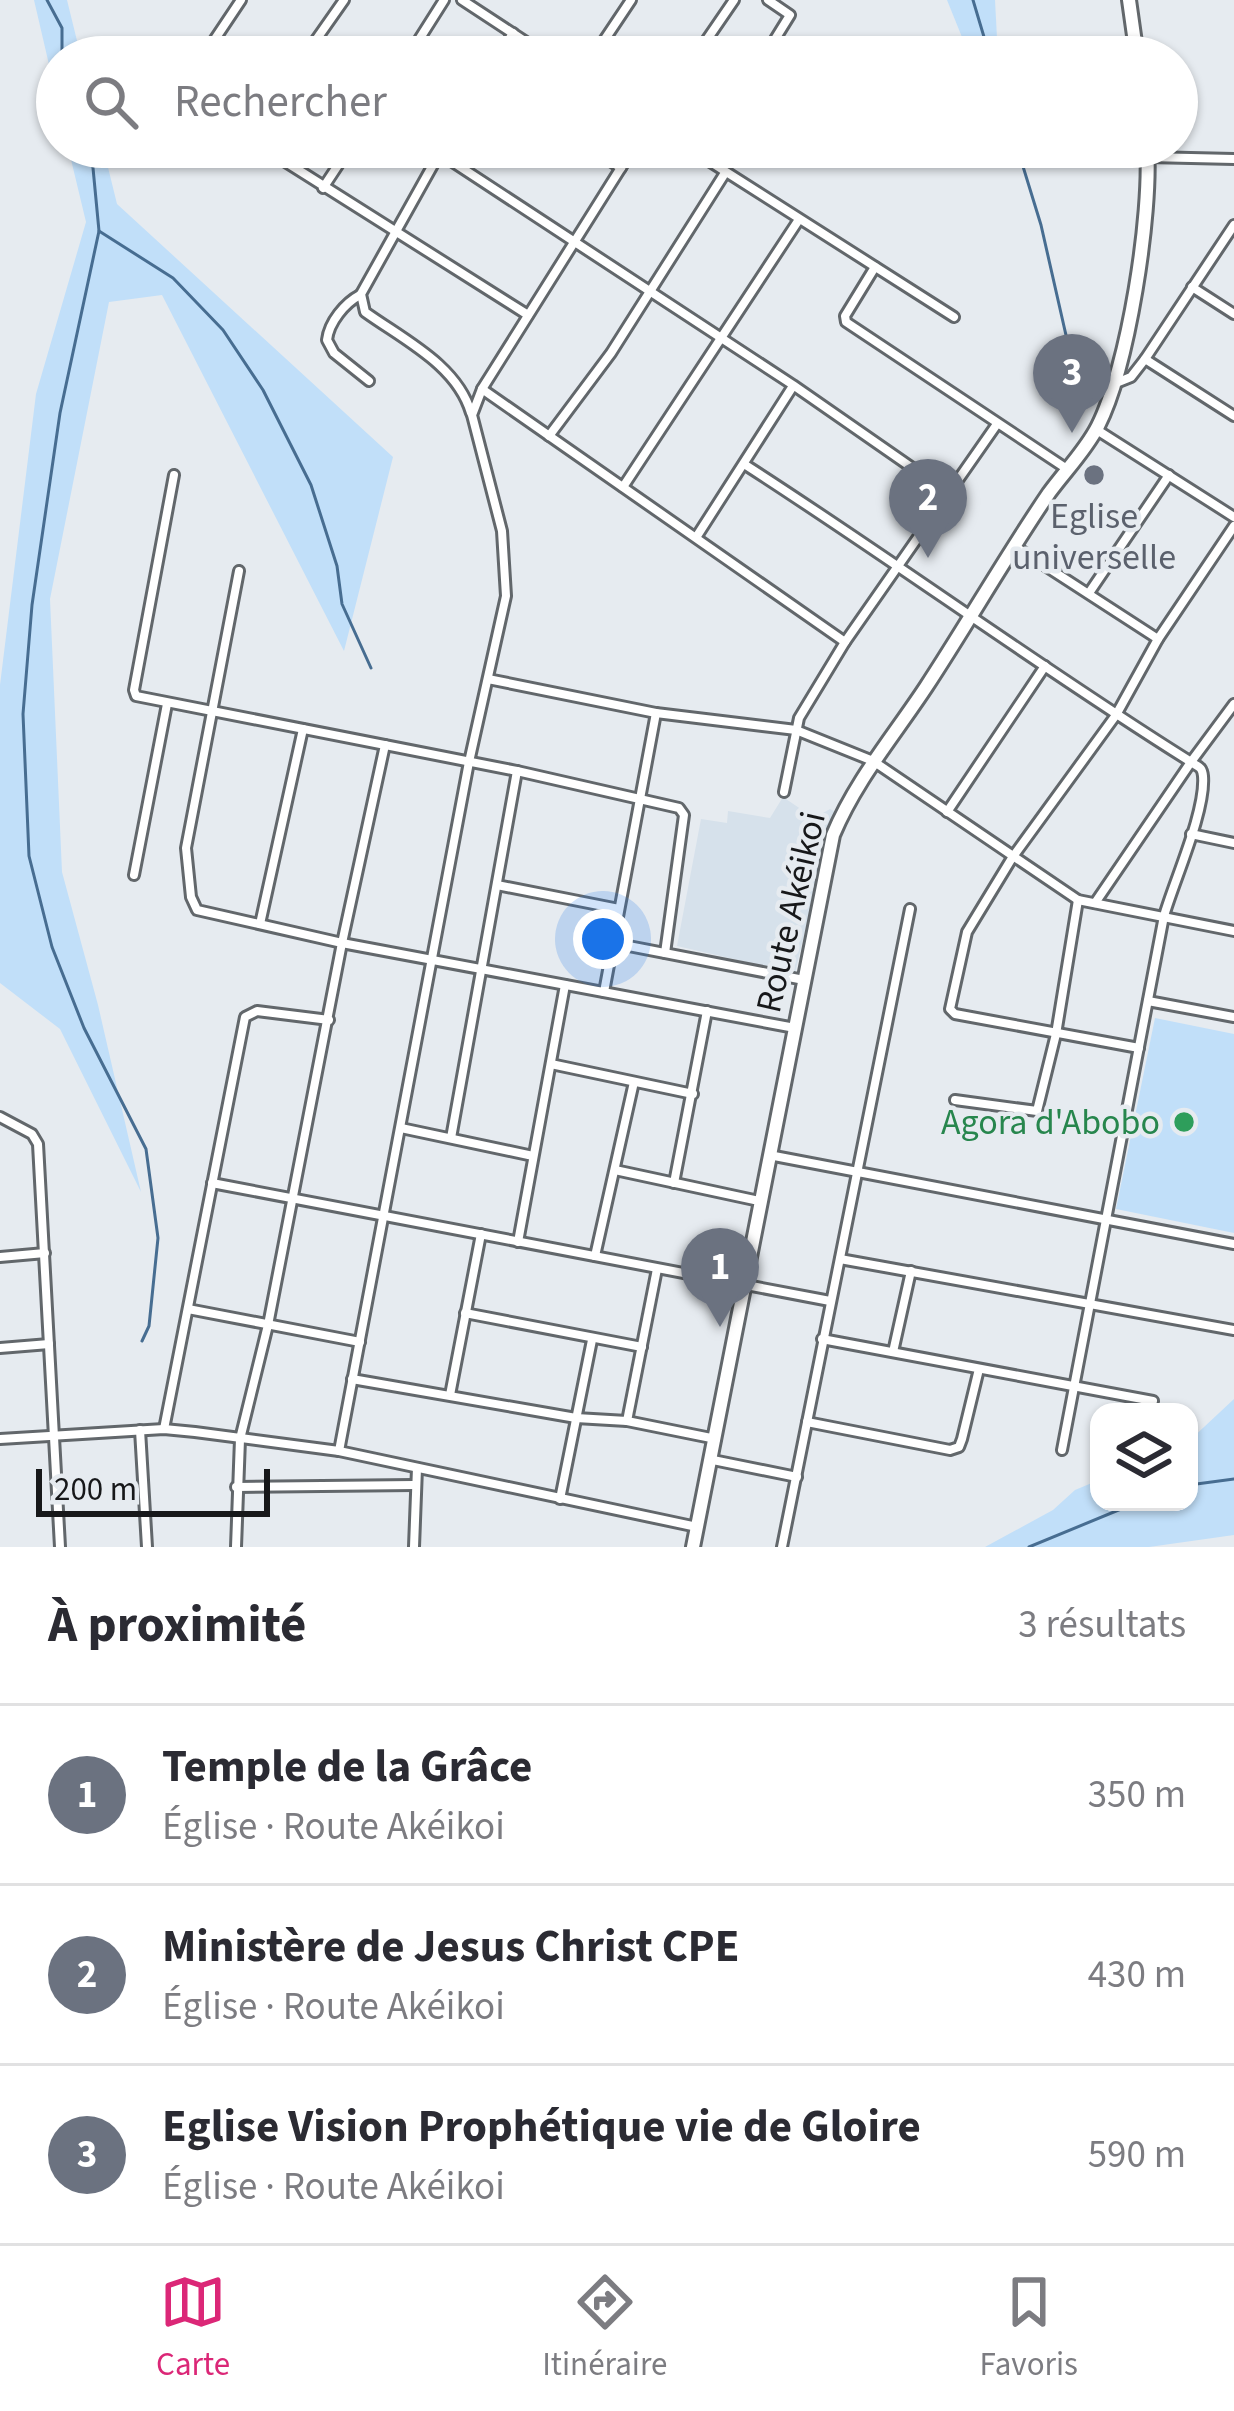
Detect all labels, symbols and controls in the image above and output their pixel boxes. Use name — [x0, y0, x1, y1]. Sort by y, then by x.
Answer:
search box — [36, 36, 1198, 168]
icon: search — [78, 69, 144, 135]
text: Rechercher — [174, 70, 387, 134]
pin: 3 — [1033, 334, 1111, 433]
pin: 2 — [889, 459, 967, 558]
marker: Eglise universelle — [1081, 462, 1107, 488]
place label: Eglise universelle — [1012, 491, 1176, 583]
street label: Route Akéikoi — [743, 806, 839, 1018]
your location — [573, 909, 633, 969]
place label: Agora d'Abobo — [941, 1097, 1160, 1148]
marker: Agora d'Abobo — [1171, 1109, 1197, 1135]
pin: 1 — [681, 1228, 759, 1327]
map controls — [1090, 1403, 1198, 1511]
button: layers — [1090, 1403, 1198, 1511]
scale bar — [36, 1463, 270, 1516]
text: 200 m — [54, 1466, 137, 1513]
text: À proximité — [48, 1589, 306, 1661]
text: 3 résultats — [1018, 1597, 1186, 1653]
text: Temple de la Grâce — [162, 1735, 532, 1799]
text: 1 — [77, 1767, 97, 1823]
text: 350 m — [1088, 1767, 1186, 1823]
text: Église · Route Akéikoi — [162, 1799, 505, 1855]
text: Ministère de Jesus Christ CPE — [162, 1915, 739, 1979]
text: 2 — [77, 1947, 97, 2003]
text: 430 m — [1088, 1947, 1186, 2003]
text: Église · Route Akéikoi — [162, 1979, 505, 2035]
text: Eglise Vision Prophétique vie de Gloire — [162, 2095, 921, 2159]
text: 3 — [77, 2127, 97, 2183]
text: 590 m — [1088, 2127, 1186, 2183]
text: Église · Route Akéikoi — [162, 2159, 505, 2215]
tab: Carte — [156, 2269, 230, 2388]
tab: Itinéraire — [542, 2269, 667, 2388]
tab: Favoris — [980, 2269, 1078, 2388]

